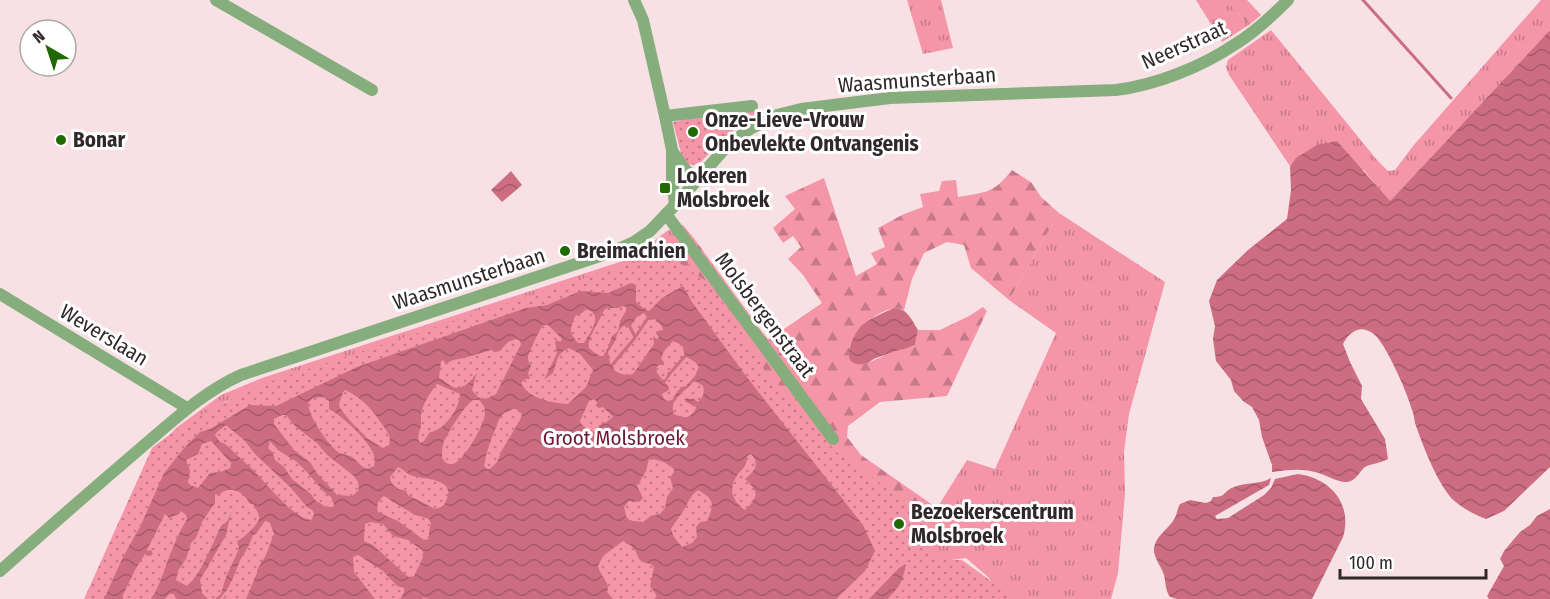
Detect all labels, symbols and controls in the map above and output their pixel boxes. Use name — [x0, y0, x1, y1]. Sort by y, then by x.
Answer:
street label: Neerstraat — [1137, 15, 1231, 75]
north arrow — [18, 18, 78, 78]
text: N — [29, 26, 49, 47]
street label: Waasmunsterbaan — [837, 62, 997, 98]
place label: Onze-Lieve-Vrouw Onbevlekte Ontvangenis — [705, 107, 919, 157]
marker: Onze-Lieve-Vrouw Onbevlekte Ontvangenis — [686, 125, 700, 139]
place label: Bonar — [73, 127, 125, 153]
marker: Bonar — [54, 133, 68, 147]
place label: Lokeren Molsbroek — [677, 163, 770, 213]
marker: Lokeren Molsbroek — [658, 181, 672, 195]
place label: Breimachien — [577, 238, 686, 264]
street label: Waasmunsterbaan — [390, 242, 548, 316]
marker: Breimachien — [558, 244, 572, 258]
street label: Molsbergenstraat — [710, 247, 821, 383]
street label: Weverslaan — [55, 299, 153, 371]
park label: Groot Molsbroek — [543, 425, 685, 451]
place label: Bezoekerscentrum Molsbroek — [911, 499, 1074, 549]
marker: Bezoekerscentrum Molsbroek — [892, 517, 906, 531]
scale bar — [1340, 542, 1486, 580]
text: 100 m — [1349, 552, 1393, 574]

